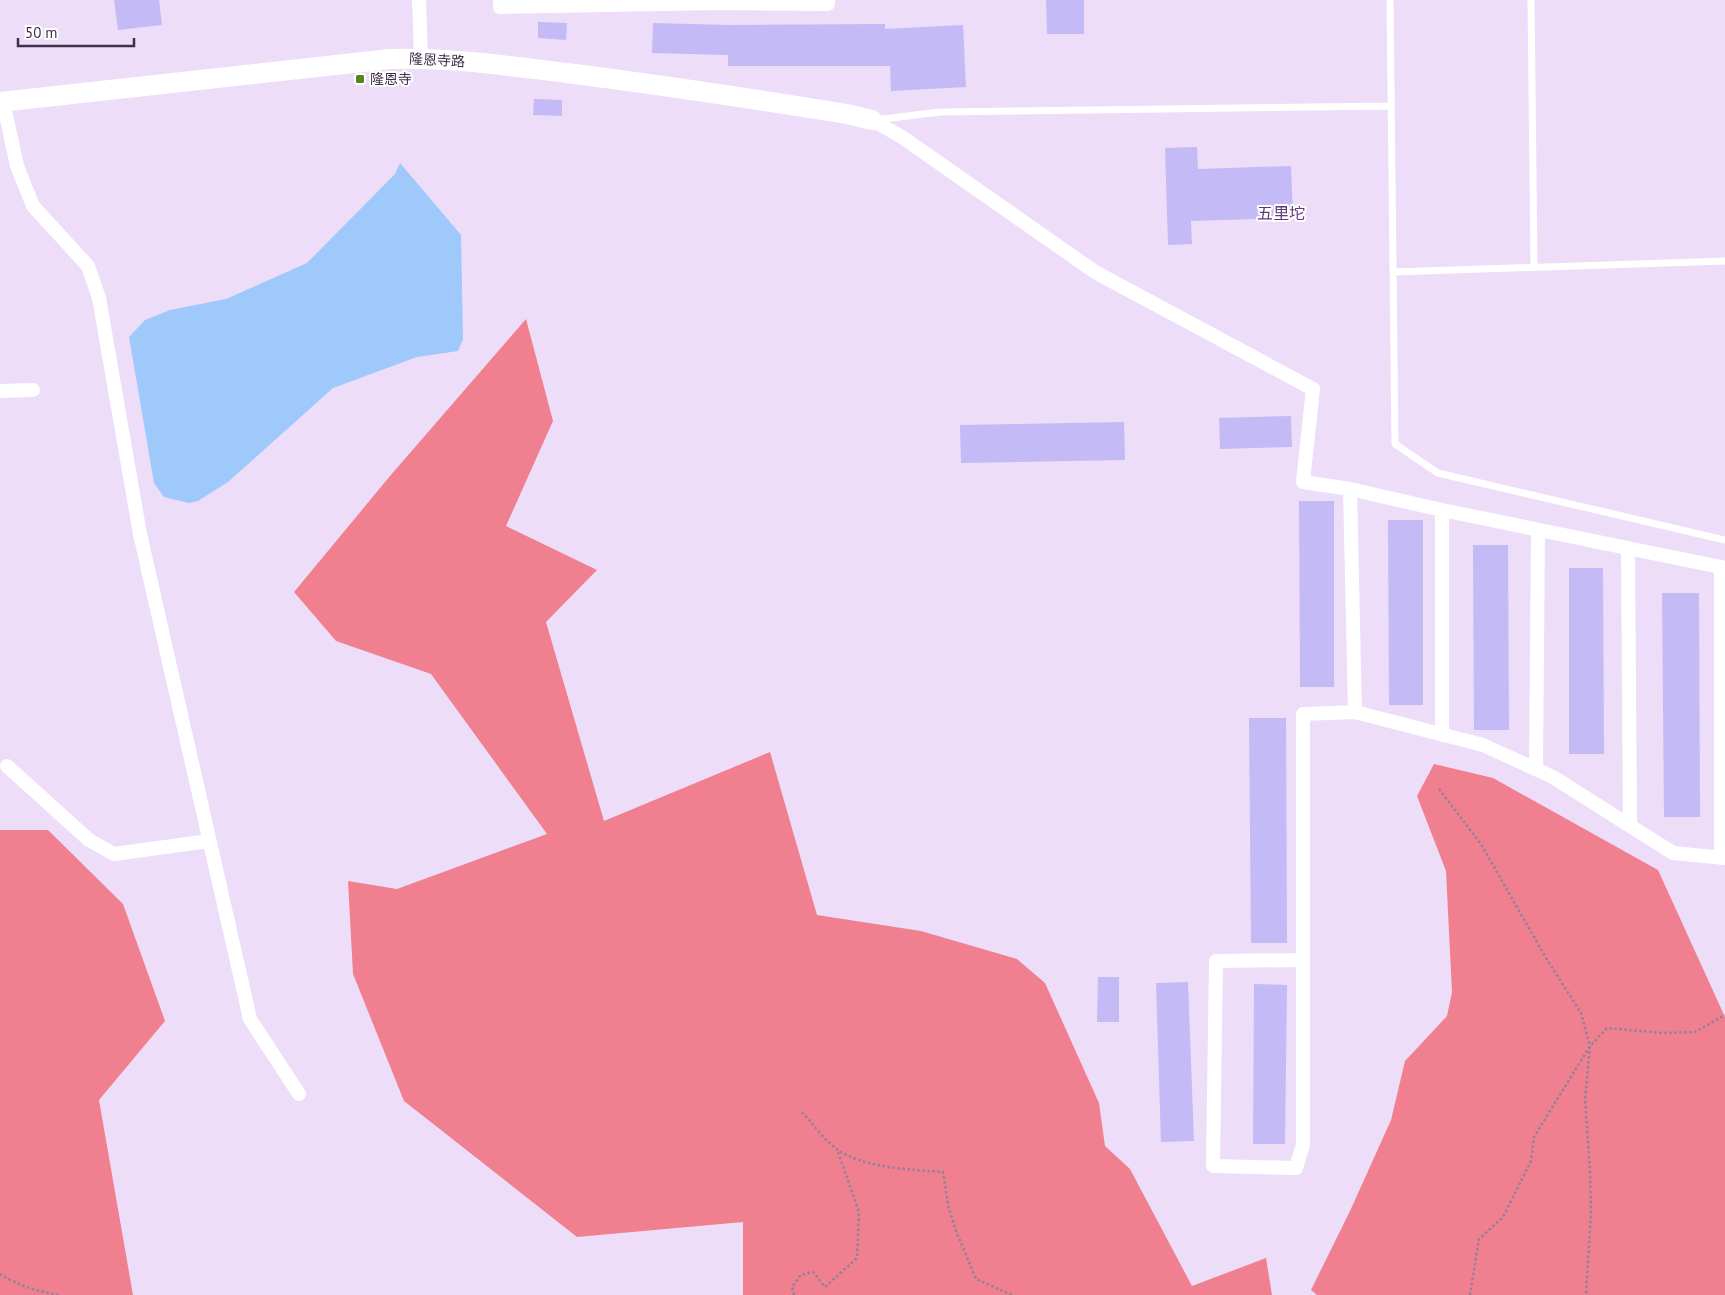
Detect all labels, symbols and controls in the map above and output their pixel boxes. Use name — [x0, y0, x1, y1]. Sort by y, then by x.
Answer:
scale bar — [18, 15, 134, 47]
text: 50 m — [25, 23, 58, 42]
street label: 隆恩寺路 — [409, 50, 465, 70]
place label: 隆恩寺 — [370, 70, 412, 88]
marker: 隆恩寺 — [354, 73, 366, 85]
district label: 五里坨 — [1257, 203, 1305, 223]

